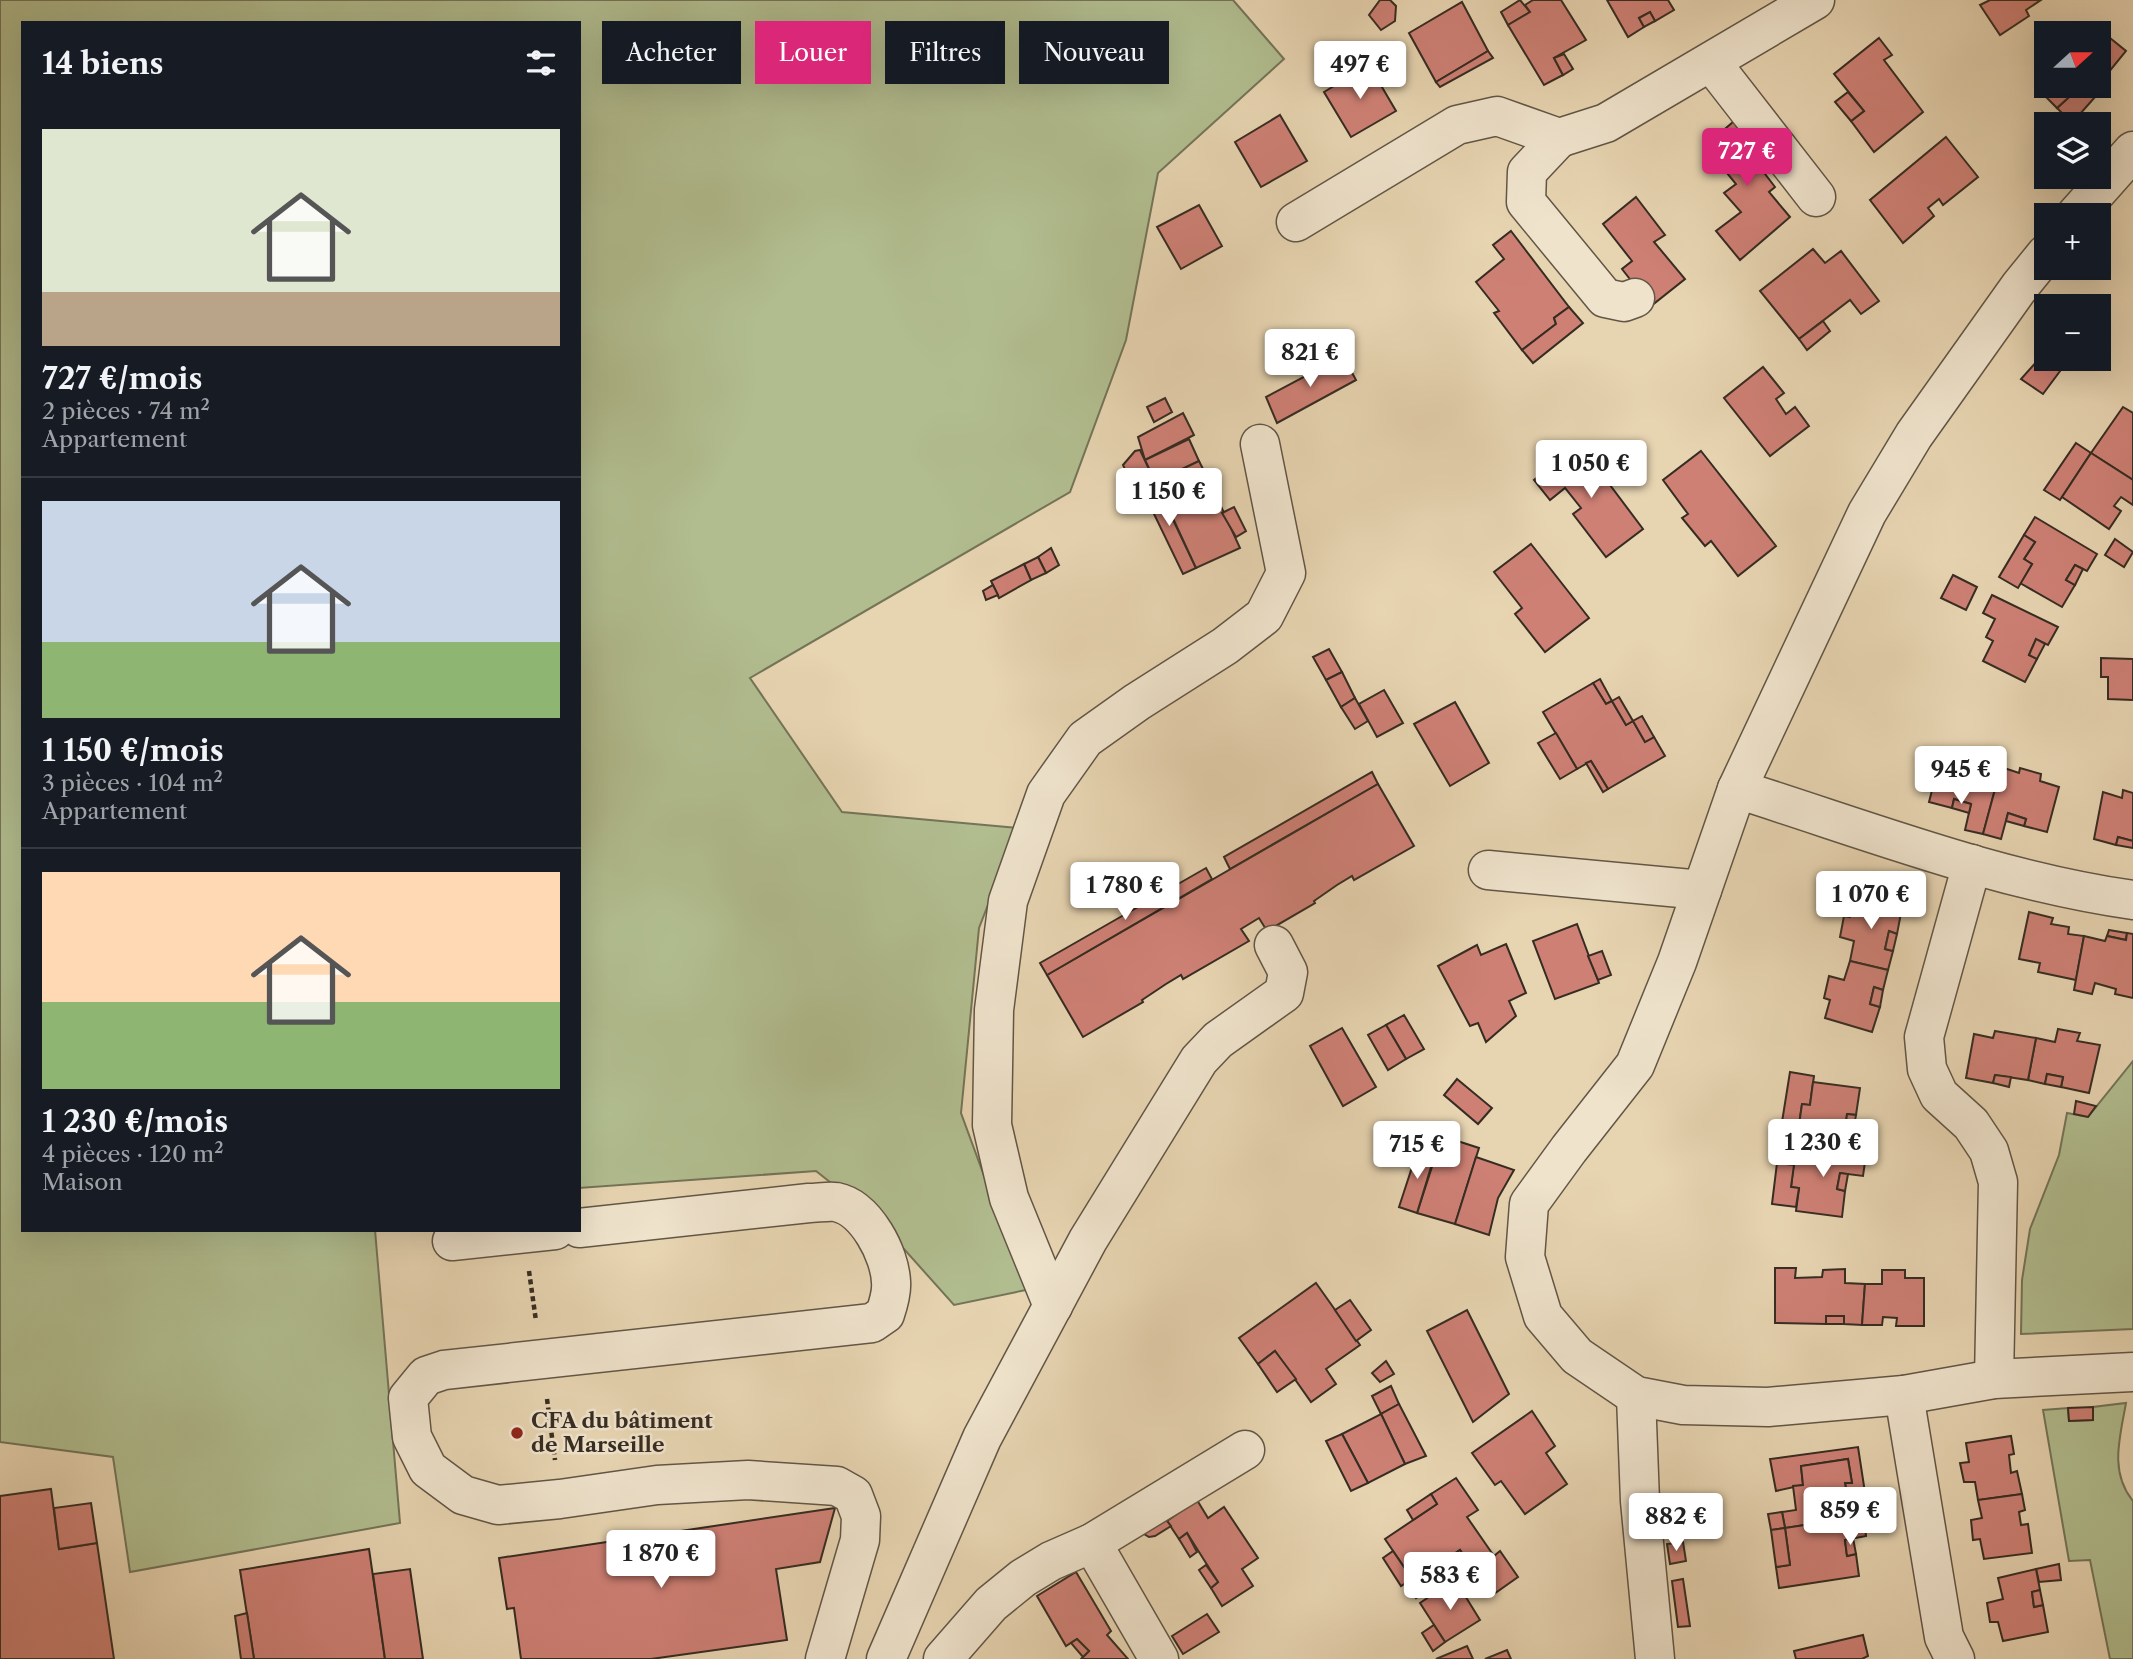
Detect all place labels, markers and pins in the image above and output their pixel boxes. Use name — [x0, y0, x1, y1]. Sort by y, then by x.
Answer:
pin: 497 € — [1311, 42, 1409, 101]
pin: 727 € — [1698, 128, 1796, 188]
pin: 821 € — [1261, 330, 1359, 389]
pin: 1 050 € — [1526, 440, 1656, 500]
pin: 1 150 € — [1104, 468, 1234, 528]
pin: 945 € — [1912, 746, 2010, 806]
pin: 1 780 € — [1060, 862, 1190, 922]
pin: 1 070 € — [1806, 872, 1936, 931]
pin: 1 230 € — [1758, 1120, 1888, 1179]
pin: 715 € — [1368, 1122, 1466, 1181]
place label: CFA du bâtiment de Marseille — [531, 1408, 713, 1457]
marker: CFA du bâtiment de Marseille — [509, 1425, 525, 1441]
pin: 859 € — [1801, 1488, 1899, 1547]
pin: 882 € — [1627, 1494, 1725, 1553]
pin: 1 870 € — [596, 1530, 726, 1590]
pin: 583 € — [1401, 1552, 1499, 1612]

